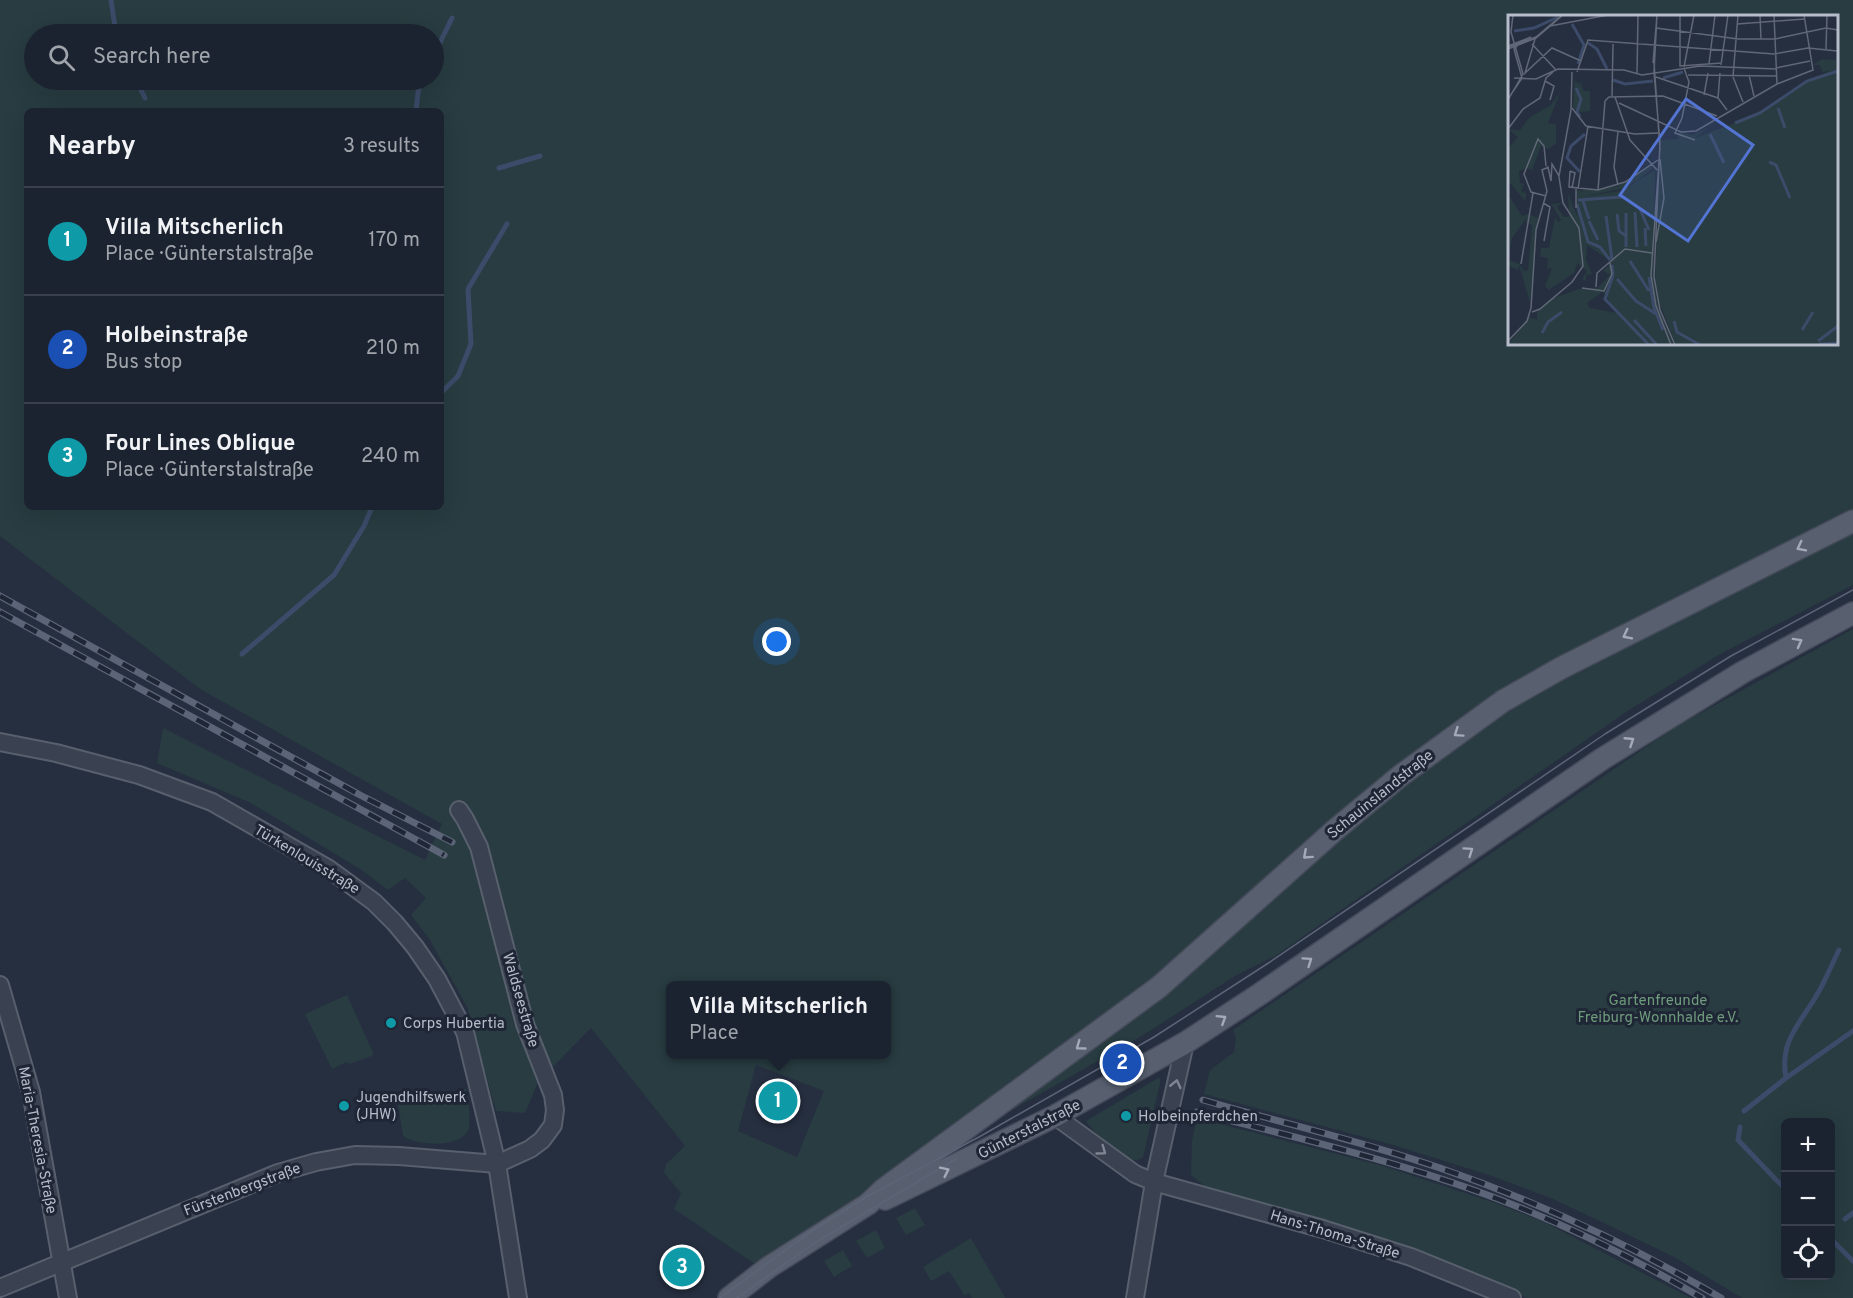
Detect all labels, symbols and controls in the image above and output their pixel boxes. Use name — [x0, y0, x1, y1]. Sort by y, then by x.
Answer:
inset map — [1508, 15, 1838, 345]
search box — [24, 24, 444, 90]
icon: search — [45, 41, 78, 74]
text: Search here — [93, 44, 211, 71]
text: Nearby — [48, 131, 136, 164]
text: 3 results — [343, 134, 420, 160]
text: Villa Mitscherlich — [105, 215, 284, 242]
text: 1 — [64, 228, 72, 254]
text: 170 m — [368, 228, 420, 254]
text: Place · Günterstalstraße — [105, 242, 314, 268]
text: Holbeinstraße — [105, 323, 248, 350]
text: 2 — [61, 336, 74, 362]
text: 210 m — [366, 336, 420, 362]
text: Bus stop — [105, 350, 182, 376]
text: Four Lines Oblique — [105, 431, 295, 458]
text: 3 — [62, 444, 74, 470]
text: 240 m — [361, 444, 420, 470]
text: Place · Günterstalstraße — [105, 458, 314, 484]
one-way arrow — [1796, 540, 1807, 551]
your location — [762, 627, 791, 656]
one-way arrow — [1622, 628, 1633, 639]
one-way arrow — [1792, 638, 1802, 649]
one-way arrow — [1454, 726, 1465, 737]
one-way arrow — [1624, 737, 1635, 748]
street label: Schauinslandstraße — [1324, 746, 1438, 844]
street label: Türkenlouisstraße — [250, 821, 362, 899]
one-way arrow — [1462, 847, 1473, 858]
one-way arrow — [1303, 848, 1314, 859]
street label: Waldseestraße — [497, 951, 542, 1050]
one-way arrow — [1302, 957, 1313, 968]
popup — [666, 981, 891, 1059]
park label: Gartenfreunde Freiburg-Wonnhalde e.V. — [1578, 992, 1738, 1028]
text: Villa Mitscherlich — [689, 994, 868, 1021]
place label: Corps Hubertia — [403, 1015, 505, 1034]
one-way arrow — [1216, 1015, 1227, 1026]
marker: Corps Hubertia — [384, 1016, 398, 1030]
text: Place — [689, 1021, 739, 1047]
one-way arrow — [1075, 1039, 1086, 1050]
pin: 2 — [1102, 1040, 1142, 1086]
street label: Maria-Theresia-Straße — [13, 1065, 60, 1216]
pin: 1 — [758, 1078, 798, 1124]
one-way arrow — [1169, 1079, 1182, 1089]
place label: Jugendhilfswerk (JHW) — [356, 1089, 466, 1125]
street label: Günterstalstraße — [975, 1096, 1084, 1164]
marker: Jugendhilfswerk (JHW) — [337, 1099, 351, 1113]
place label: Holbeinpferdchen — [1138, 1108, 1258, 1127]
marker: Holbeinpferdchen — [1119, 1109, 1133, 1123]
map controls — [1781, 1118, 1835, 1280]
button: + — [1781, 1118, 1835, 1172]
one-way arrow — [1096, 1144, 1107, 1155]
street label: Fürstenbergstraße — [181, 1159, 304, 1221]
one-way arrow — [938, 1167, 949, 1179]
button: − — [1781, 1172, 1835, 1226]
street label: Hans-Thoma-Straße — [1267, 1207, 1402, 1264]
button: locate — [1781, 1226, 1835, 1280]
pin: 3 — [662, 1244, 702, 1290]

